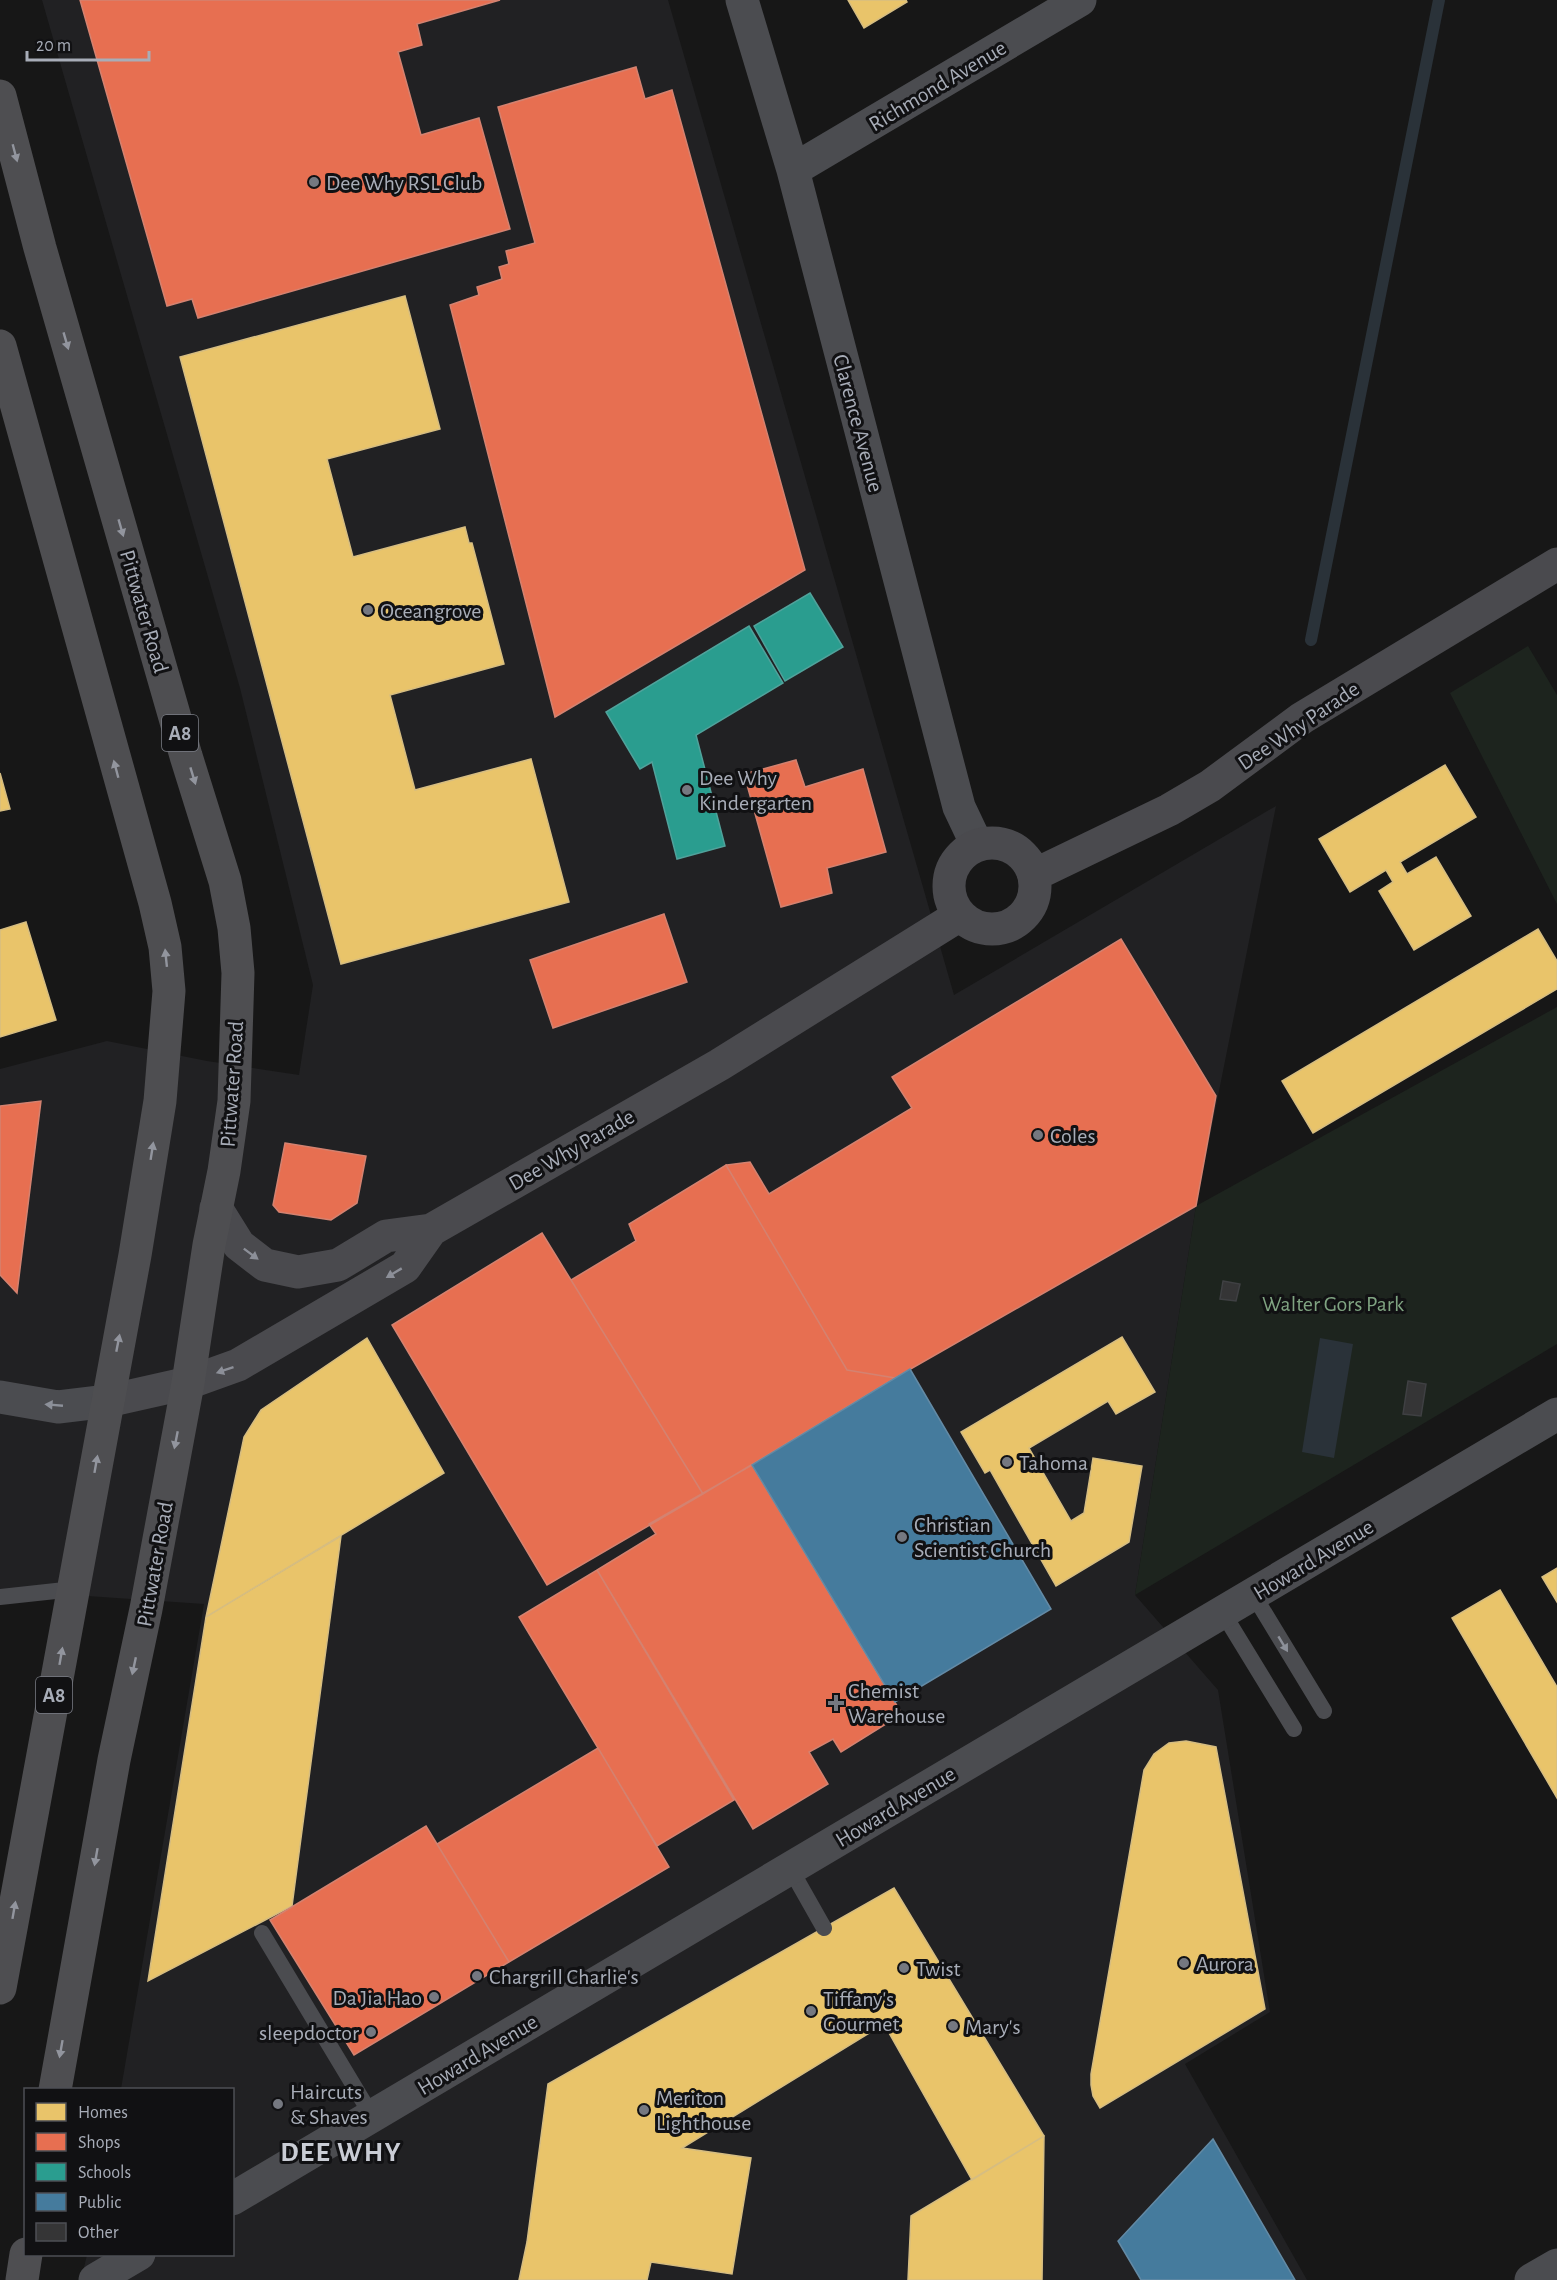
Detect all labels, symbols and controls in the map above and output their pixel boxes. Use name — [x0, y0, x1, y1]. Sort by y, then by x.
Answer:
scale bar — [27, 24, 148, 62]
street label: Richmond Avenue — [865, 36, 1010, 135]
text: 20 m — [36, 37, 71, 55]
one-way arrow — [10, 144, 20, 162]
place label: Dee Why RSL Club — [326, 172, 482, 194]
marker: Dee Why RSL Club — [307, 175, 321, 189]
one-way arrow — [62, 332, 72, 350]
street label: Clarence Avenue — [829, 352, 887, 495]
one-way arrow — [117, 519, 126, 537]
street label: Pittwater Road — [116, 547, 172, 675]
place label: Oceangrove — [380, 600, 481, 622]
marker: Oceangrove — [361, 603, 375, 617]
street label: Dee Why Parade — [1234, 677, 1363, 774]
road number: A8 — [162, 715, 198, 751]
one-way arrow — [111, 760, 121, 778]
one-way arrow — [189, 767, 198, 785]
place label: Dee Why Kindergarten — [699, 767, 812, 814]
marker: Dee Why Kindergarten — [680, 783, 694, 797]
one-way arrow — [161, 948, 171, 967]
street label: Pittwater Road — [217, 1020, 247, 1148]
street label: Dee Why Parade — [505, 1105, 638, 1195]
place label: Coles — [1050, 1125, 1096, 1147]
marker: Coles — [1031, 1128, 1045, 1142]
one-way arrow — [147, 1142, 156, 1161]
one-way arrow — [244, 1248, 259, 1260]
one-way arrow — [386, 1268, 402, 1279]
park label: Walter Gors Park — [1262, 1293, 1404, 1315]
one-way arrow — [114, 1334, 123, 1353]
one-way arrow — [216, 1365, 234, 1375]
one-way arrow — [44, 1400, 63, 1410]
one-way arrow — [171, 1431, 180, 1450]
place label: Tahoma — [1019, 1452, 1088, 1474]
one-way arrow — [92, 1455, 101, 1474]
marker: Tahoma — [1000, 1455, 1014, 1469]
street label: Pittwater Road — [133, 1500, 177, 1629]
place label: Christian Scientist Church — [914, 1514, 1051, 1561]
street label: Howard Avenue — [1250, 1515, 1377, 1604]
marker: Christian Scientist Church — [895, 1530, 909, 1544]
one-way arrow — [1278, 1636, 1289, 1652]
one-way arrow — [57, 1647, 66, 1666]
one-way arrow — [129, 1657, 138, 1676]
road number: A8 — [36, 1677, 72, 1713]
place label: Chemist Warehouse — [848, 1680, 945, 1727]
marker: Chemist Warehouse — [829, 1696, 843, 1710]
street label: Howard Avenue — [832, 1762, 959, 1851]
one-way arrow — [91, 1848, 100, 1867]
one-way arrow — [10, 1900, 19, 1919]
place label: Aurora — [1196, 1953, 1254, 1975]
marker: Aurora — [1177, 1956, 1191, 1970]
place label: Twist — [916, 1958, 961, 1980]
marker: Twist — [897, 1961, 911, 1975]
place label: Chargrill Charlie's — [489, 1966, 639, 1988]
marker: Chargrill Charlie's — [470, 1969, 484, 1983]
place label: Da Jia Hao — [333, 1987, 422, 2009]
place label: Tiffany's Gourmet — [823, 1988, 899, 2035]
marker: Da Jia Hao — [427, 1990, 441, 2004]
marker: Tiffany's Gourmet — [804, 2004, 818, 2018]
street label: Howard Avenue — [414, 2010, 541, 2099]
place label: Mary's — [965, 2016, 1021, 2038]
marker: Mary's — [946, 2019, 960, 2033]
place label: sleepdoctor — [259, 2022, 359, 2044]
marker: sleepdoctor — [364, 2025, 378, 2039]
one-way arrow — [57, 2040, 66, 2059]
place label: Haircuts & Shaves — [290, 2081, 368, 2128]
place label: Meriton Lighthouse — [656, 2087, 751, 2134]
legend — [24, 2088, 234, 2256]
marker: Haircuts & Shaves — [271, 2097, 285, 2111]
marker: Meriton Lighthouse — [637, 2103, 651, 2117]
text: Homes — [78, 2104, 128, 2122]
text: Shops — [78, 2134, 120, 2152]
district label: DEE WHY — [280, 2139, 402, 2167]
text: Schools — [78, 2164, 131, 2182]
text: Public — [78, 2194, 121, 2212]
text: Other — [78, 2224, 119, 2242]

